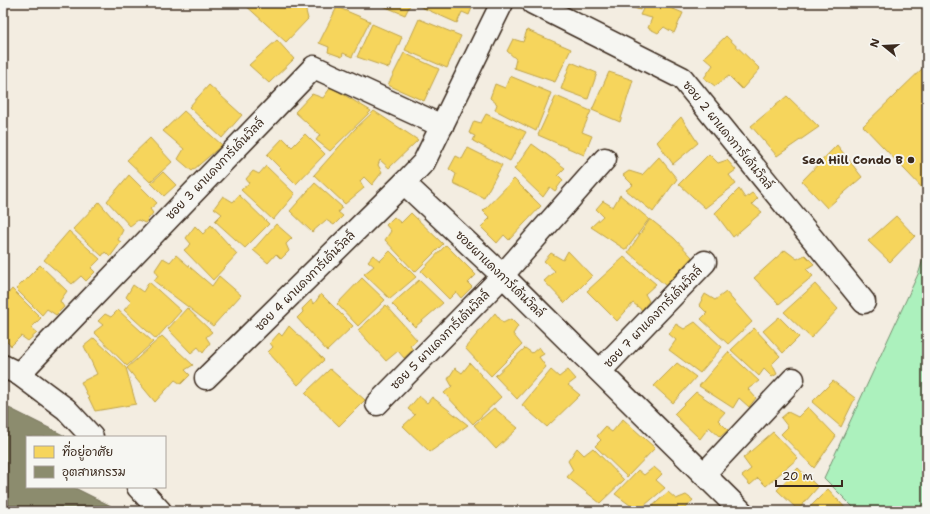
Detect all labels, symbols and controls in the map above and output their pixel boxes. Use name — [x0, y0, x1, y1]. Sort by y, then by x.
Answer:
north arrow — [864, 26, 904, 66]
text: N — [866, 36, 884, 50]
street label: ซอย 2 ผาแดงการ์เด้นวิลล์ — [679, 77, 777, 193]
street label: ซอย 3 ผาแดงการ์เด้นวิลล์ — [162, 115, 268, 223]
place label: Sea Hill Condo B — [802, 152, 904, 168]
marker: Sea Hill Condo B — [906, 155, 916, 165]
street label: ซอย 4 ผาแดงการ์เด้นวิลล์ — [251, 227, 359, 335]
street label: ซอยผาแดงการ์เด้นวิลล์ — [452, 227, 548, 321]
street label: ซอย 7 ผาแดงการ์เด้นวิลล์ — [600, 263, 706, 371]
street label: ซอย 5 ผาแดงการ์เด้นวิลล์ — [387, 287, 493, 393]
legend — [26, 436, 166, 488]
text: ที่อยู่อาศัย — [62, 441, 113, 461]
scale bar — [776, 462, 842, 488]
text: อุตสาหกรรม — [62, 464, 126, 481]
text: 20 m — [782, 468, 813, 484]

